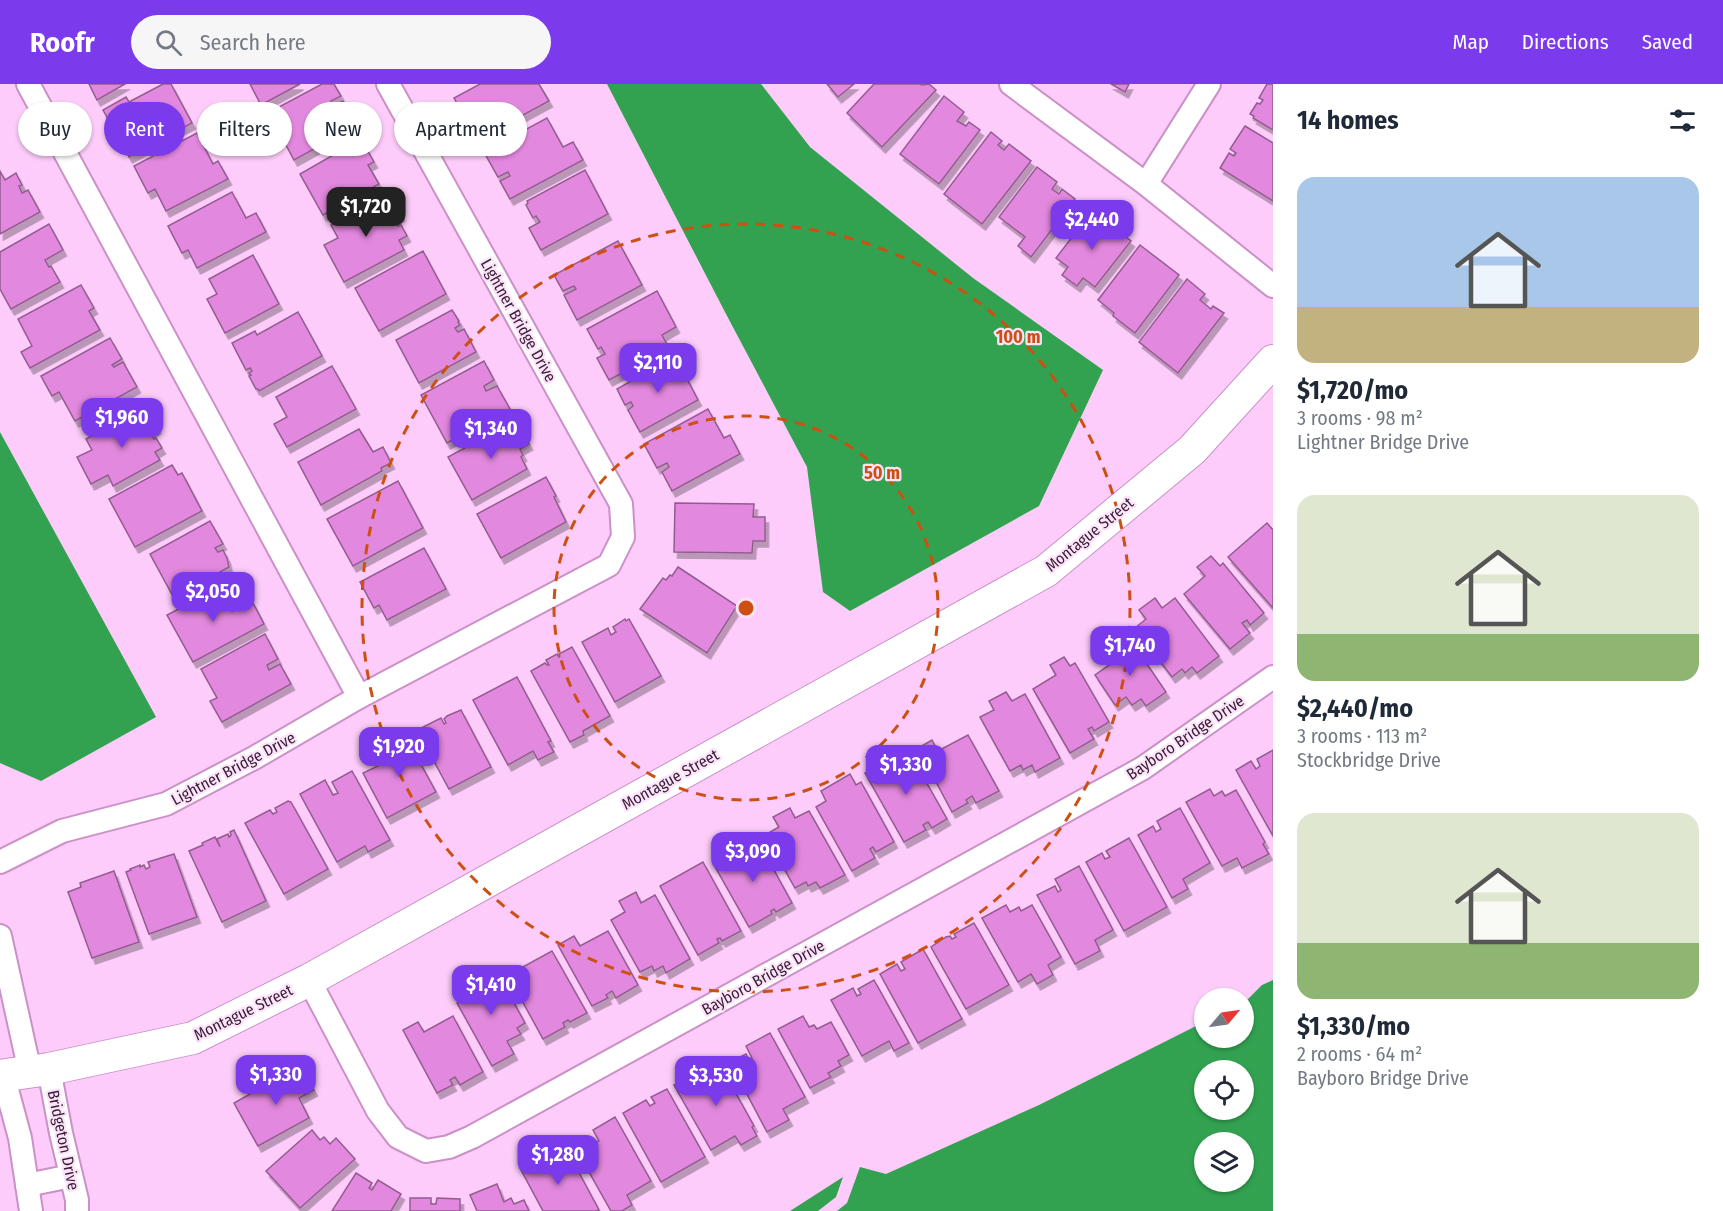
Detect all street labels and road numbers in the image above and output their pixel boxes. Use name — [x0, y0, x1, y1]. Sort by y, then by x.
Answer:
street label: Lightner Bridge Drive — [477, 255, 560, 385]
street label: Montague Street — [1041, 493, 1138, 576]
street label: Bayboro Bridge Drive — [1123, 691, 1248, 784]
street label: Lightner Bridge Drive — [168, 728, 299, 809]
street label: Montague Street — [619, 745, 723, 814]
street label: Bayboro Bridge Drive — [699, 936, 828, 1019]
street label: Montague Street — [191, 980, 296, 1045]
street label: Bridgeton Drive — [44, 1088, 83, 1192]

